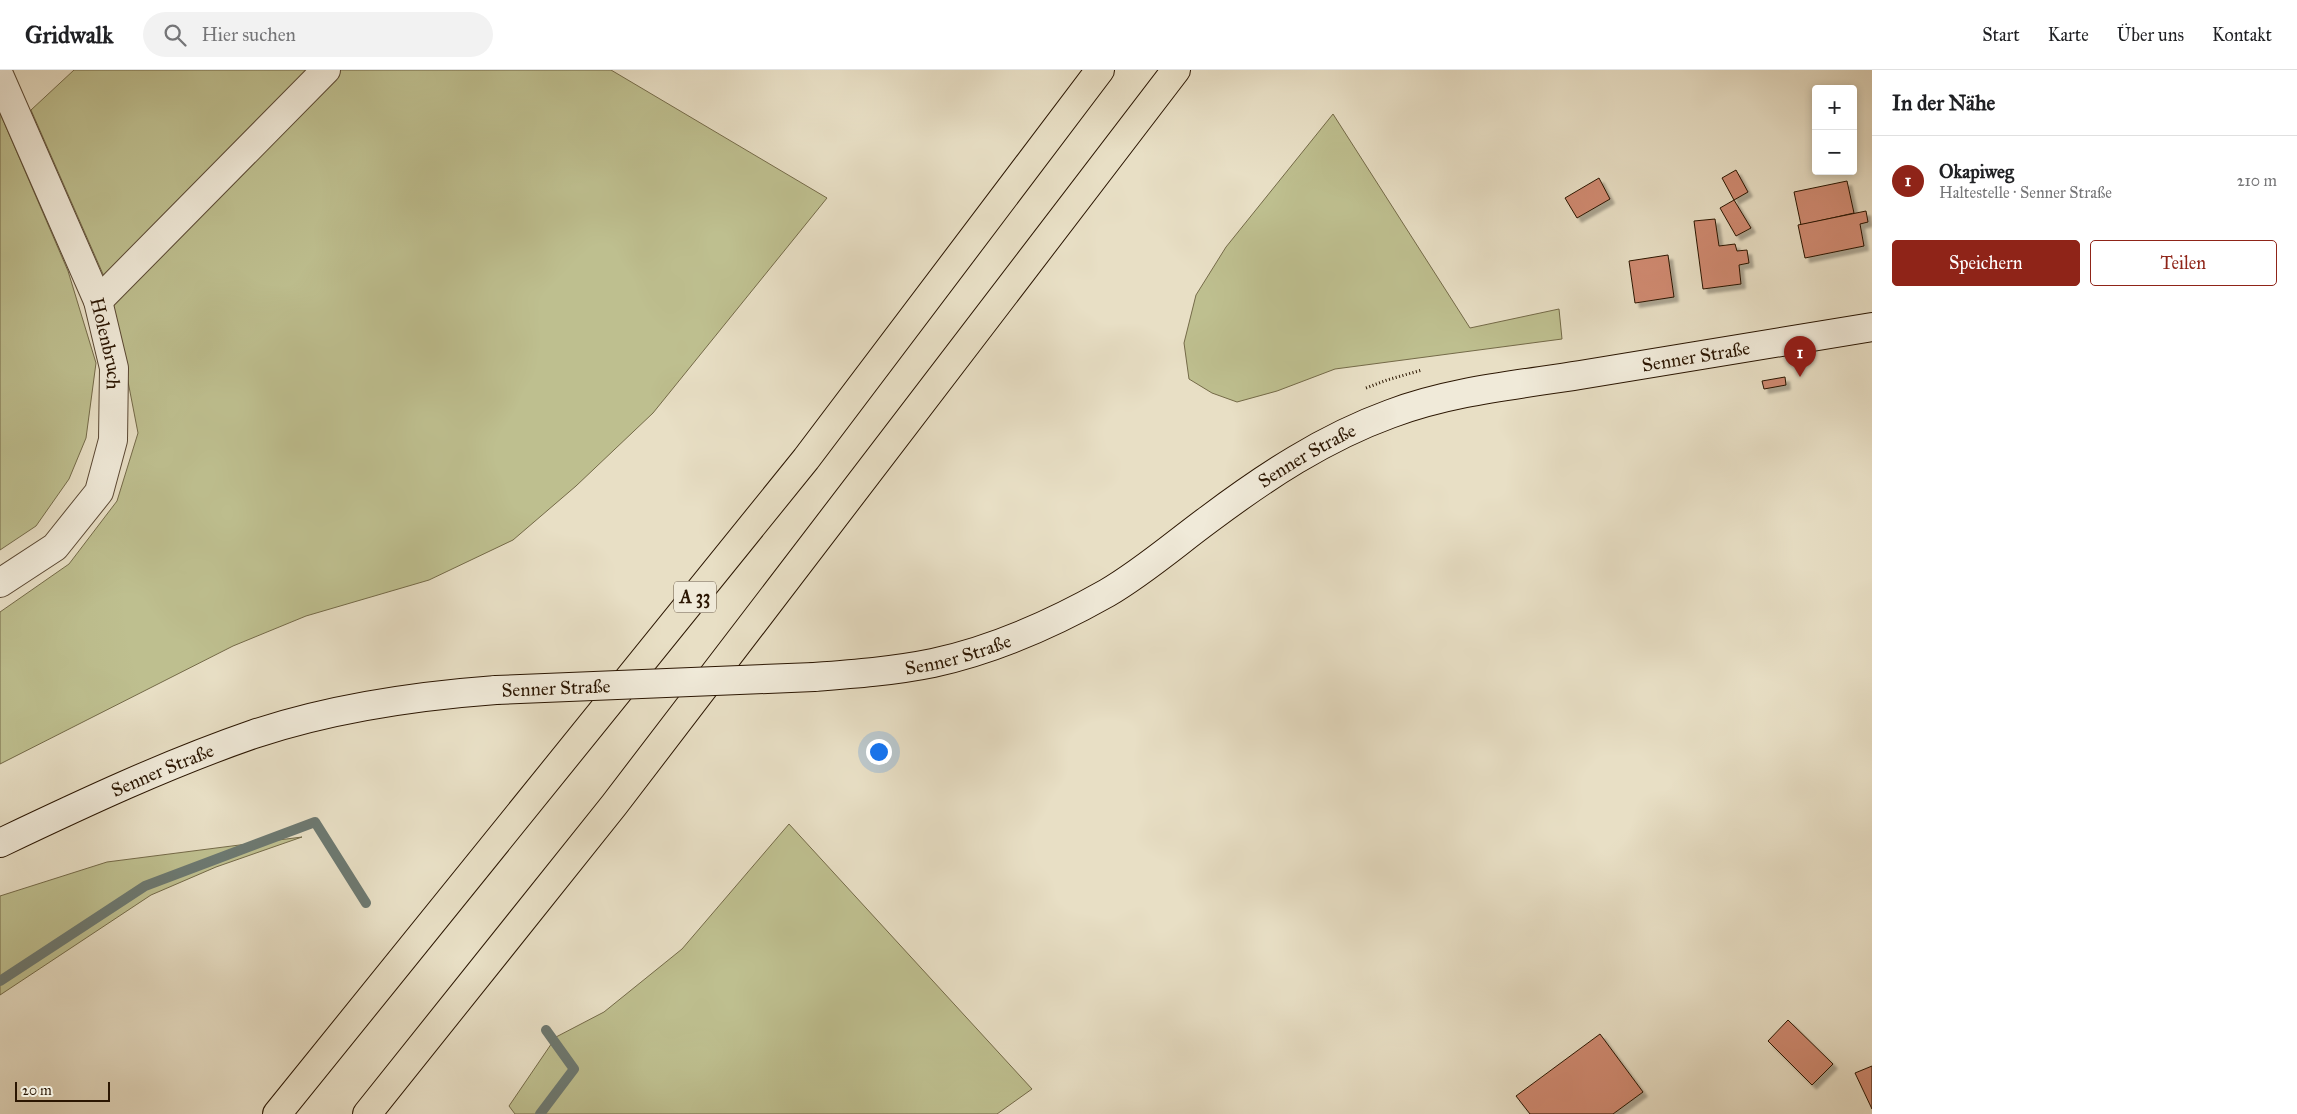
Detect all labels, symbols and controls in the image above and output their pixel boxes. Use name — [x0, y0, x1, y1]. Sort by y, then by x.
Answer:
search box — [143, 12, 493, 57]
text: Gridwalk — [25, 20, 113, 50]
icon: search — [161, 21, 189, 49]
text: Hier suchen — [201, 23, 296, 46]
text: Start — [1982, 24, 2020, 46]
text: Karte — [2048, 24, 2089, 46]
text: Über uns — [2117, 24, 2184, 46]
text: Kontakt — [2212, 24, 2272, 46]
map controls — [1812, 85, 1857, 175]
button: + — [1812, 85, 1857, 130]
text: In der Nähe — [1892, 90, 1995, 116]
button: − — [1812, 130, 1857, 175]
text: Okapiweg — [1939, 160, 2014, 183]
text: 1 — [1905, 171, 1911, 190]
text: 210 m — [2237, 171, 2277, 190]
text: Haltestelle · Senner Straße — [1939, 183, 2112, 202]
button: Speichern — [1892, 240, 2080, 286]
button: Teilen — [2090, 240, 2277, 286]
street label: Holenbruch — [85, 295, 125, 390]
street label: Senner Straße — [1640, 336, 1752, 377]
pin: 1 — [1784, 336, 1816, 377]
street label: Senner Straße — [1254, 419, 1359, 493]
road number: A 33 — [674, 582, 716, 612]
street label: Senner Straße — [903, 629, 1014, 680]
street label: Senner Straße — [501, 674, 611, 702]
street label: Senner Straße — [107, 739, 217, 802]
your location — [866, 739, 892, 765]
scale bar — [15, 1079, 110, 1102]
text: 20 m — [22, 1082, 52, 1099]

